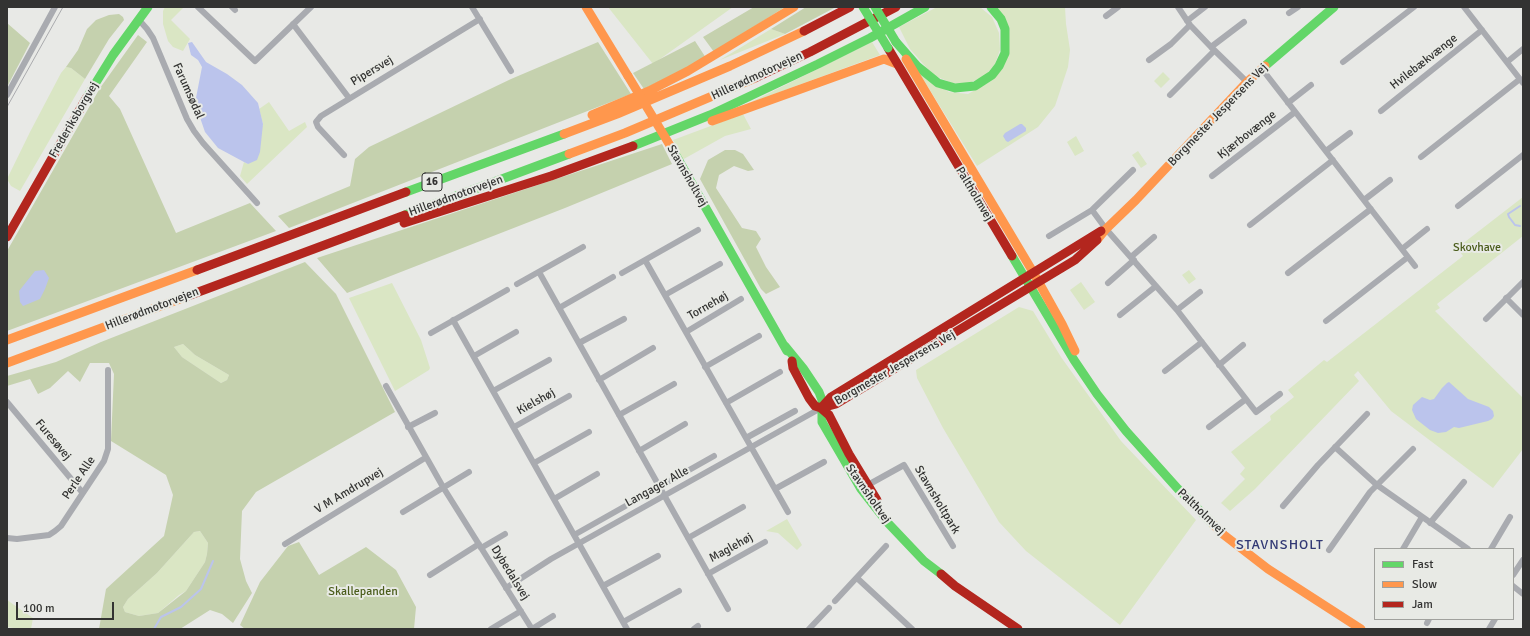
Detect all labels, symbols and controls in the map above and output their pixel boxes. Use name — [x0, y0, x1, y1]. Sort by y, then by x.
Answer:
street label: Hvilebækvænge — [1387, 31, 1461, 93]
street label: Hillerødmotorvejen — [709, 49, 805, 103]
street label: Pipersvej — [348, 53, 396, 89]
street label: Farumsødal — [169, 61, 207, 121]
street label: Borgmester Jespersens Vej — [1165, 61, 1271, 169]
street label: Frederiksborgvej — [46, 79, 102, 161]
street label: Kjærbovænge — [1215, 108, 1279, 162]
street label: Stavnsholtvej — [663, 142, 711, 210]
street label: Paltholmvej — [952, 164, 996, 224]
street label: Hillerødmotorvejen — [407, 172, 505, 220]
road number: 16 — [422, 173, 442, 191]
park label: Skovhave — [1453, 241, 1501, 255]
street label: Hillerødmotorvejen — [103, 285, 201, 333]
street label: Tornehøj — [685, 289, 731, 323]
street label: Borgmester Jespersens Vej — [832, 328, 958, 408]
street label: Kielshøj — [514, 386, 558, 418]
street label: Furesøvej — [32, 417, 74, 463]
street label: Perle Alle — [59, 454, 99, 502]
street label: Stavnsholtvej — [842, 462, 894, 526]
street label: Stavnsholtpark — [911, 463, 963, 537]
street label: Langager Alle — [623, 464, 691, 510]
street label: V M Amdrupvej — [312, 465, 386, 517]
street label: Paltholmvej — [1174, 486, 1228, 538]
street label: Maglehøj — [707, 530, 755, 566]
district label: STAVNSHOLT — [1236, 537, 1324, 553]
street label: Dybedalsvej — [488, 543, 532, 603]
legend — [1374, 548, 1514, 620]
text: Fast — [1412, 557, 1433, 572]
text: Slow — [1412, 577, 1437, 592]
park label: Skallepanden — [328, 585, 398, 599]
scale bar — [18, 594, 116, 620]
text: Jam — [1412, 597, 1433, 612]
text: 100 m — [23, 601, 55, 616]

